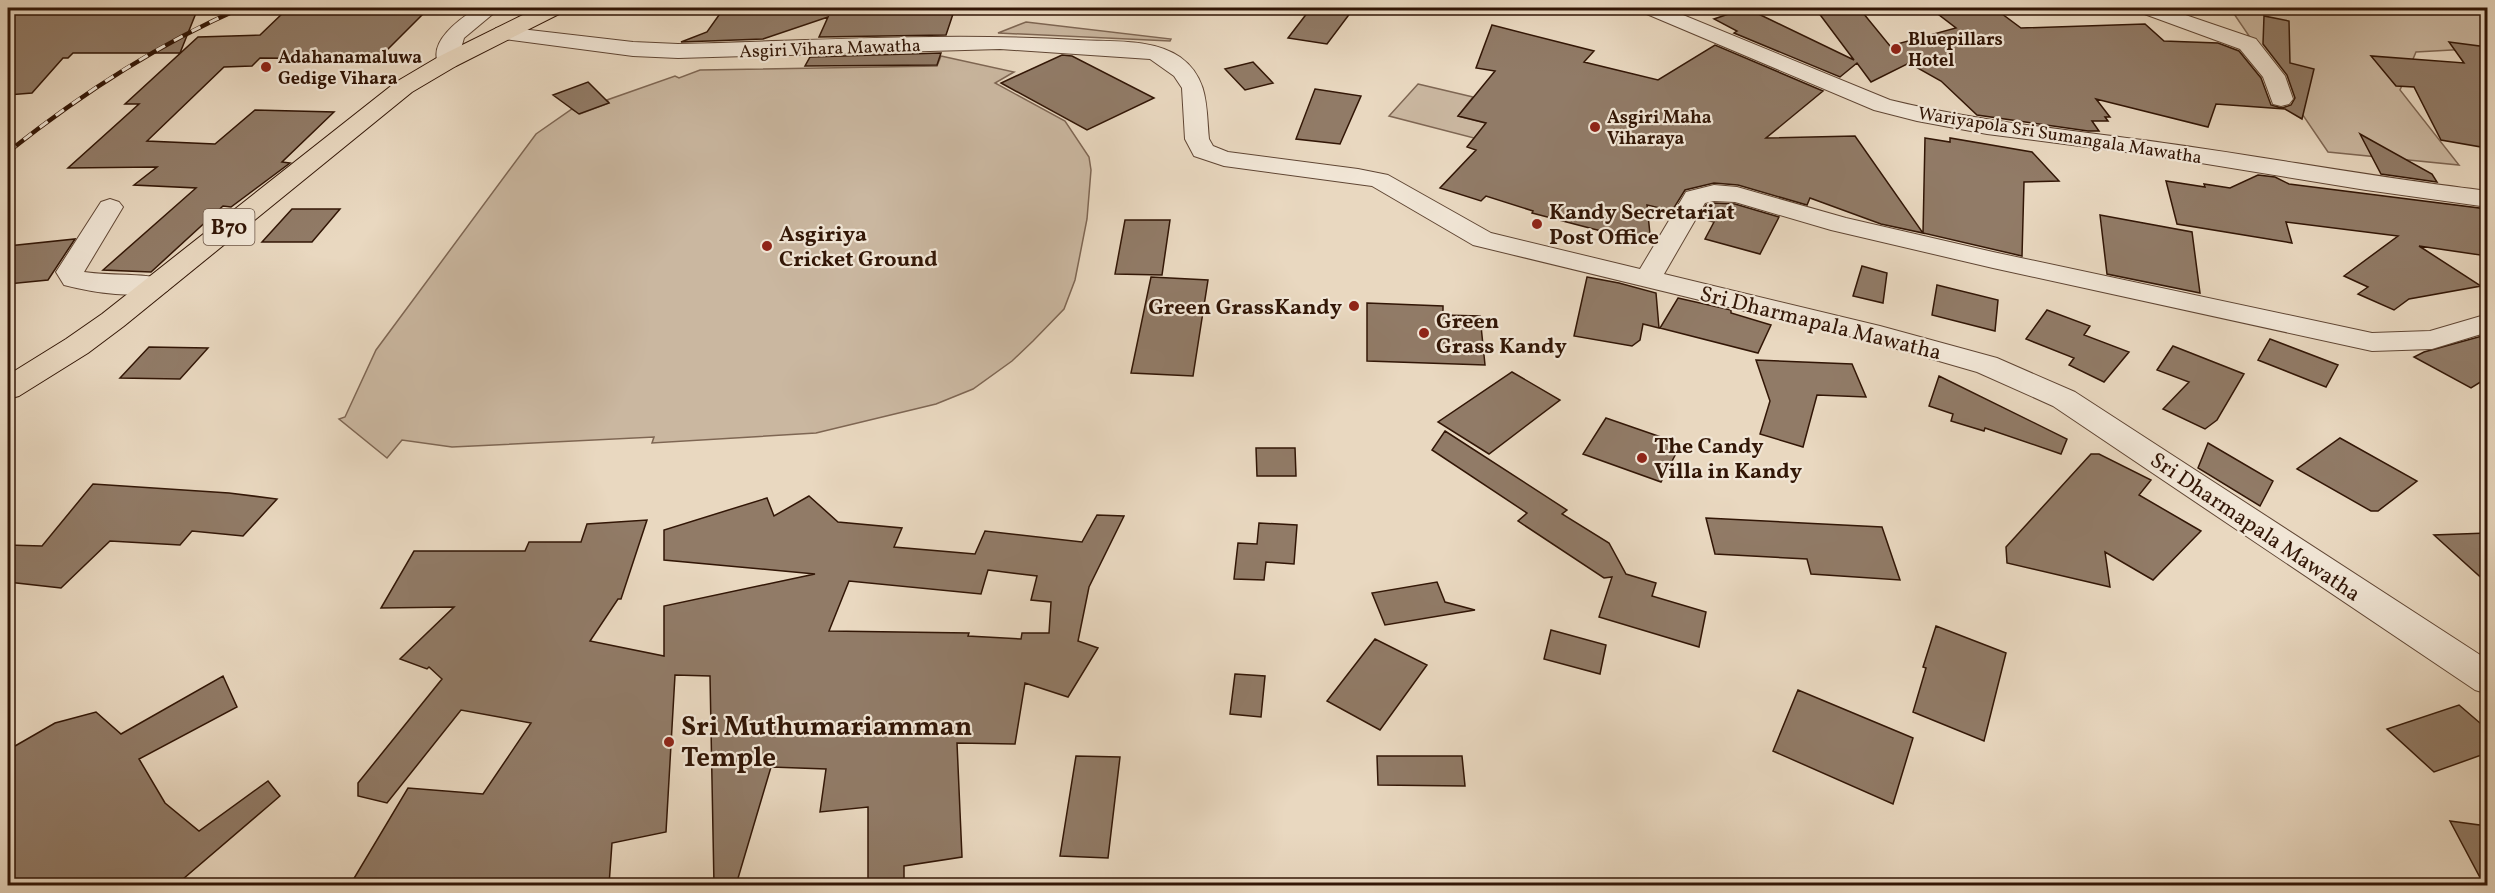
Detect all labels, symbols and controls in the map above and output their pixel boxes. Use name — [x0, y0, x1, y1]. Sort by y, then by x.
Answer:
place label: Bluepillars Hotel — [1908, 28, 2003, 74]
street label: Asgiri Vihara Mawatha — [739, 34, 921, 65]
marker: Bluepillars Hotel — [1889, 42, 1903, 56]
place label: Adahanamaluwa Gedige Vihara — [278, 46, 422, 92]
marker: Adahanamaluwa Gedige Vihara — [259, 60, 273, 74]
street label: Wariyapola Sri Sumangala Mawatha — [1916, 102, 2204, 171]
place label: Asgiri Maha Viharaya — [1607, 106, 1712, 152]
marker: Asgiri Maha Viharaya — [1588, 120, 1602, 134]
place label: Kandy Secretariat Post Office — [1549, 198, 1735, 254]
road number: B70 — [204, 209, 254, 245]
marker: Kandy Secretariat Post Office — [1530, 217, 1544, 231]
place label: Asgiriya Cricket Ground — [779, 220, 938, 276]
marker: Asgiriya Cricket Ground — [760, 239, 774, 253]
street label: Sri Dharmapala Mawatha — [1696, 279, 1944, 369]
place label: Green GrassKandy — [1148, 293, 1343, 324]
marker: Green GrassKandy — [1347, 299, 1361, 313]
place label: Green Grass Kandy — [1436, 307, 1567, 363]
marker: Green Grass Kandy — [1417, 326, 1431, 340]
place label: The Candy Villa in Kandy — [1654, 432, 1803, 488]
street label: Sri Dharmapala Mawatha — [2143, 446, 2366, 610]
marker: The Candy Villa in Kandy — [1635, 451, 1649, 465]
place label: Sri Muthumariamman Temple — [681, 709, 972, 778]
marker: Sri Muthumariamman Temple — [662, 735, 676, 749]

